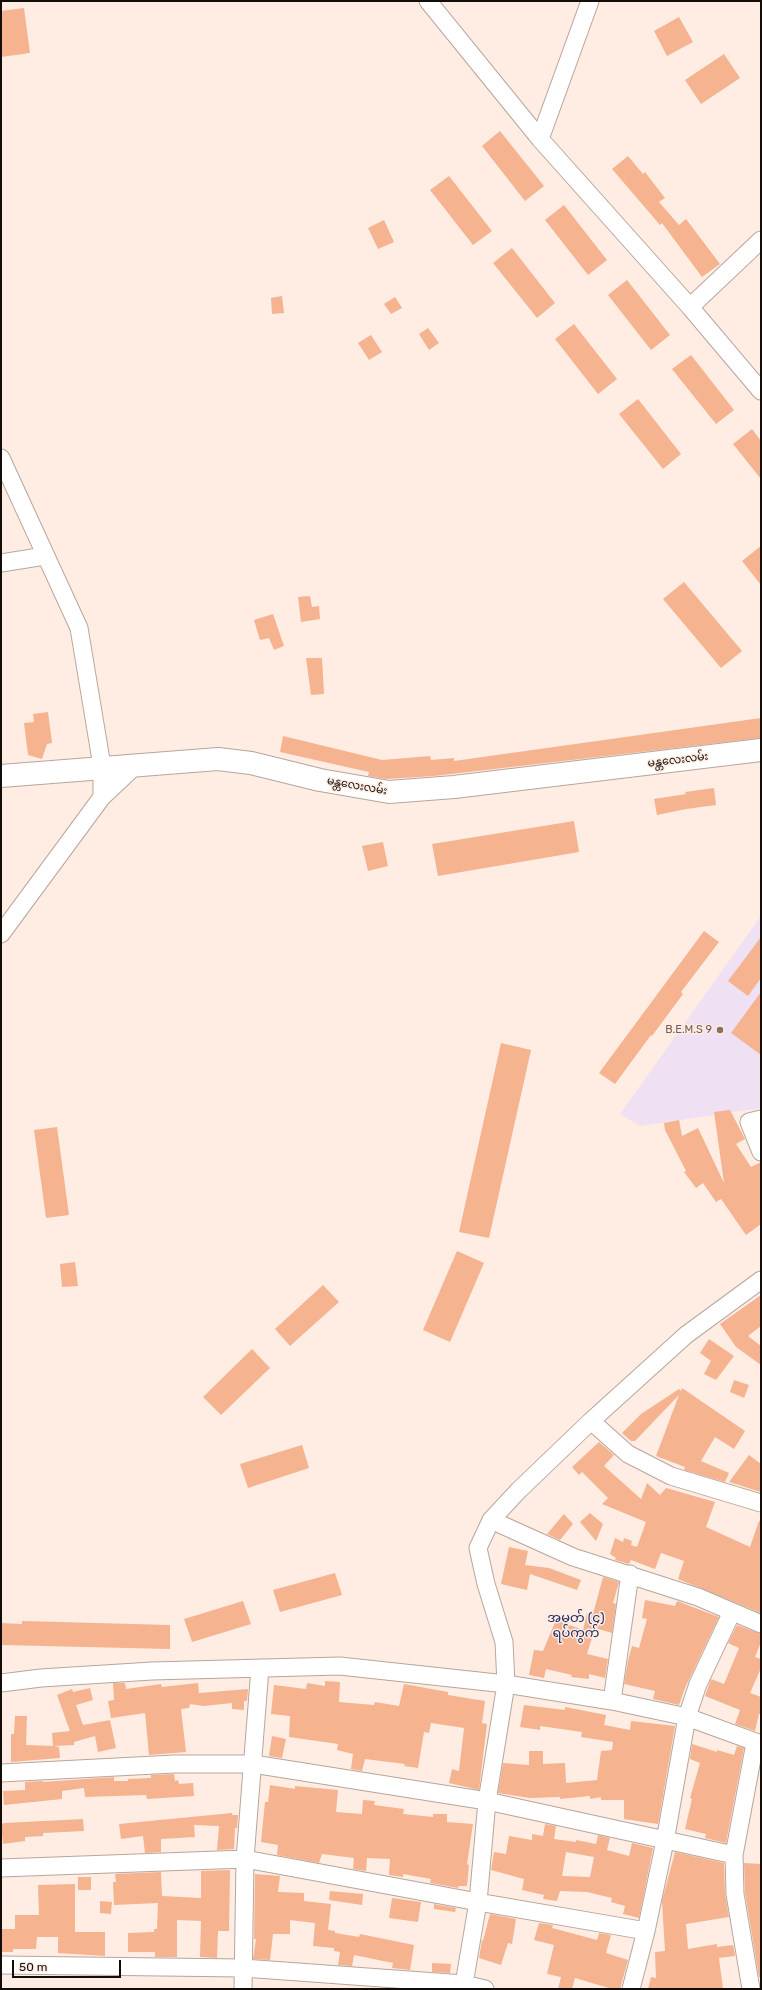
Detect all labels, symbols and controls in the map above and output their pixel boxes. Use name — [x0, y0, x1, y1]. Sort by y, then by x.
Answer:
street label: မန္တလေးလမ်း — [647, 750, 709, 770]
street label: မန္တလေးလမ်း — [326, 774, 388, 798]
place label: B.E.M.S 9 — [665, 1023, 712, 1037]
marker: B.E.M.S 9 — [715, 1025, 725, 1035]
district label: အမှတ် (၄) ရပ်ကွက် — [547, 1610, 605, 1641]
scale bar — [14, 1952, 123, 1978]
text: 50 m — [19, 1960, 47, 1974]

